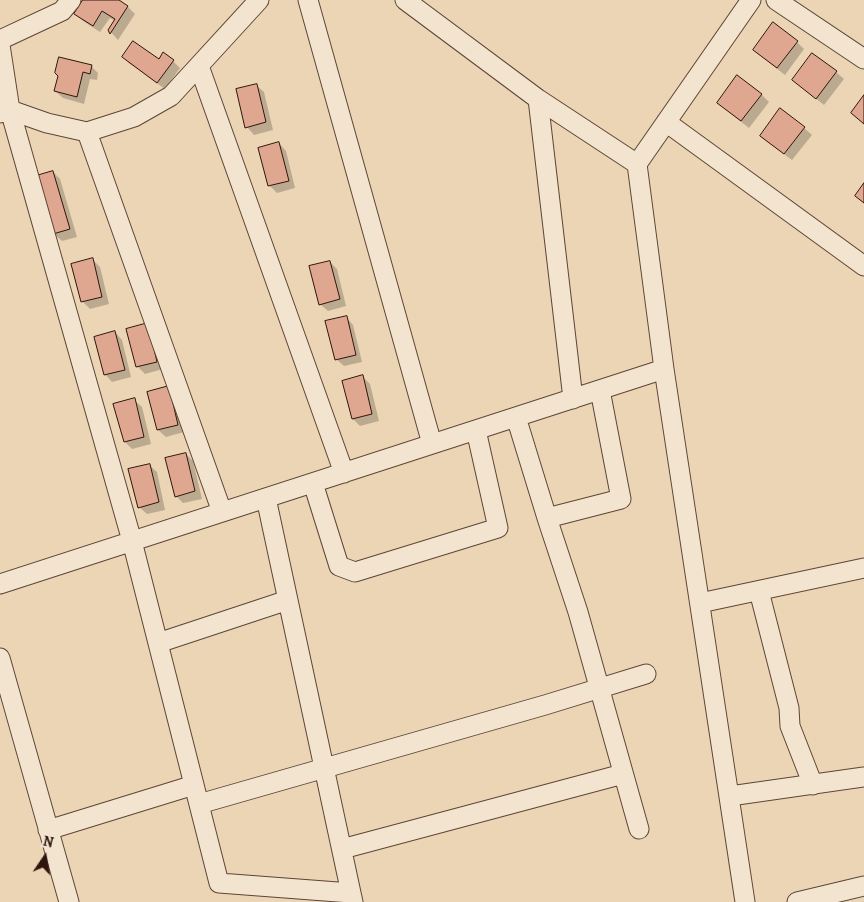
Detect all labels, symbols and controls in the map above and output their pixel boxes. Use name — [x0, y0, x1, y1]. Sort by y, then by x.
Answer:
text: N — [41, 831, 55, 852]
north arrow — [20, 832, 70, 882]

